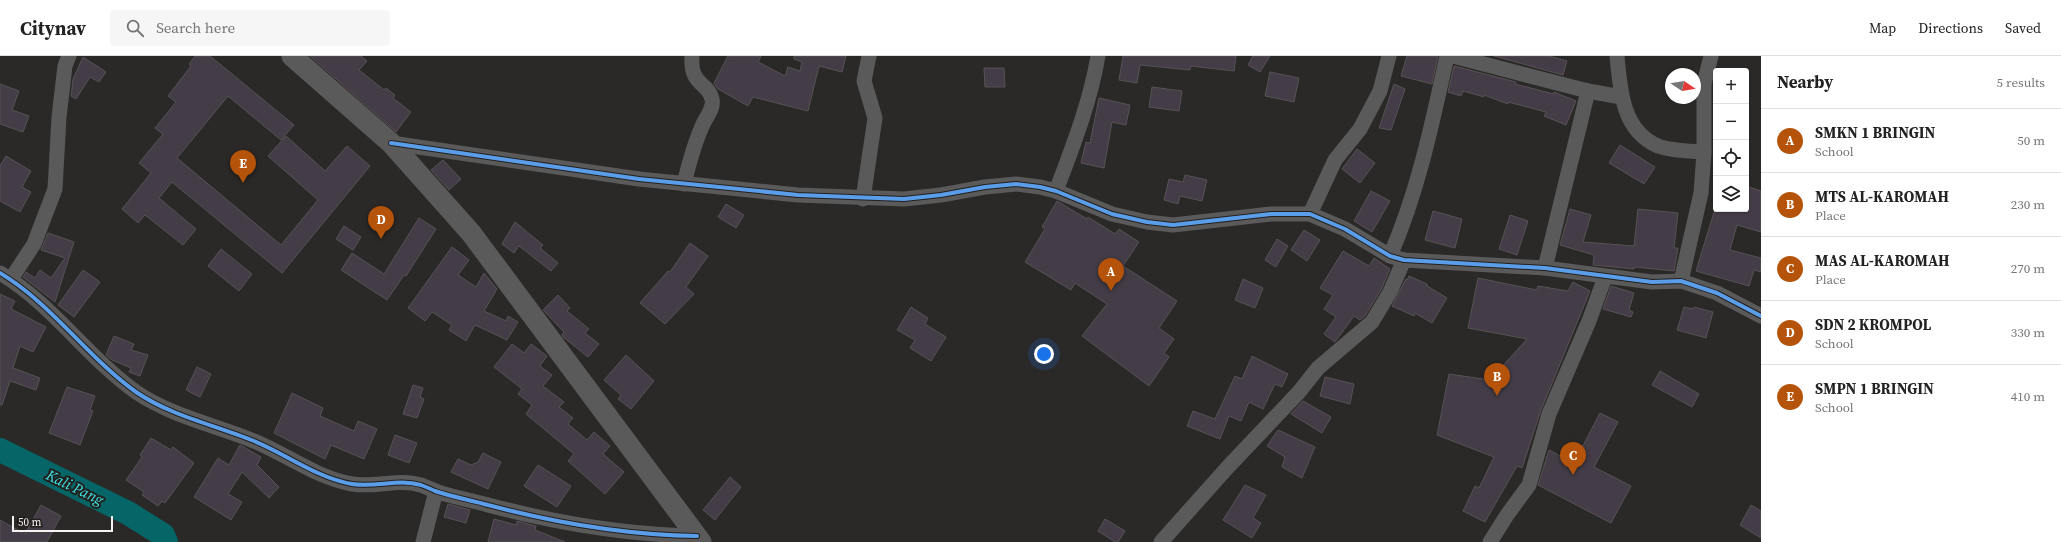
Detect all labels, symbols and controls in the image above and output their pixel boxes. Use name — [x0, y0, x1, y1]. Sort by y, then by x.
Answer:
search box — [110, 10, 390, 46]
text: Citynav — [20, 15, 86, 41]
icon: search — [124, 17, 146, 39]
text: Search here — [156, 17, 235, 38]
text: Map — [1869, 18, 1896, 38]
text: Directions — [1918, 18, 1983, 38]
text: Saved — [2005, 18, 2041, 38]
north arrow — [1665, 68, 1701, 104]
map controls — [1713, 68, 1749, 212]
button: + — [1713, 68, 1749, 104]
text: Nearby — [1777, 70, 1833, 94]
text: 5 results — [1997, 74, 2045, 91]
button: − — [1713, 104, 1749, 140]
text: SMKN 1 BRINGIN — [1815, 122, 1935, 143]
text: A — [1786, 132, 1794, 149]
text: 50 m — [2017, 132, 2045, 149]
button: locate — [1713, 140, 1749, 176]
text: School — [1815, 143, 1854, 160]
pin: E — [230, 150, 256, 183]
button: layers — [1713, 176, 1749, 212]
text: MTS AL-KAROMAH — [1815, 186, 1949, 207]
text: B — [1786, 196, 1794, 213]
text: 230 m — [2011, 196, 2045, 213]
pin: D — [368, 206, 394, 239]
text: Place — [1815, 207, 1846, 224]
text: MAS AL-KAROMAH — [1815, 250, 1950, 271]
pin: A — [1098, 258, 1124, 291]
text: C — [1786, 260, 1794, 277]
text: 270 m — [2011, 260, 2045, 277]
text: Place — [1815, 271, 1846, 288]
text: SDN 2 KROMPOL — [1815, 314, 1931, 335]
text: D — [1785, 324, 1795, 341]
text: 330 m — [2011, 324, 2045, 341]
text: School — [1815, 335, 1854, 352]
your location — [1034, 344, 1054, 364]
pin: B — [1484, 363, 1510, 396]
text: SMPN 1 BRINGIN — [1815, 378, 1934, 399]
text: E — [1786, 388, 1794, 405]
text: 410 m — [2011, 388, 2045, 405]
text: School — [1815, 399, 1854, 416]
pin: C — [1560, 442, 1586, 475]
water label: Kali Pang — [42, 464, 108, 510]
scale bar — [12, 514, 113, 533]
text: 50 m — [18, 515, 41, 530]

